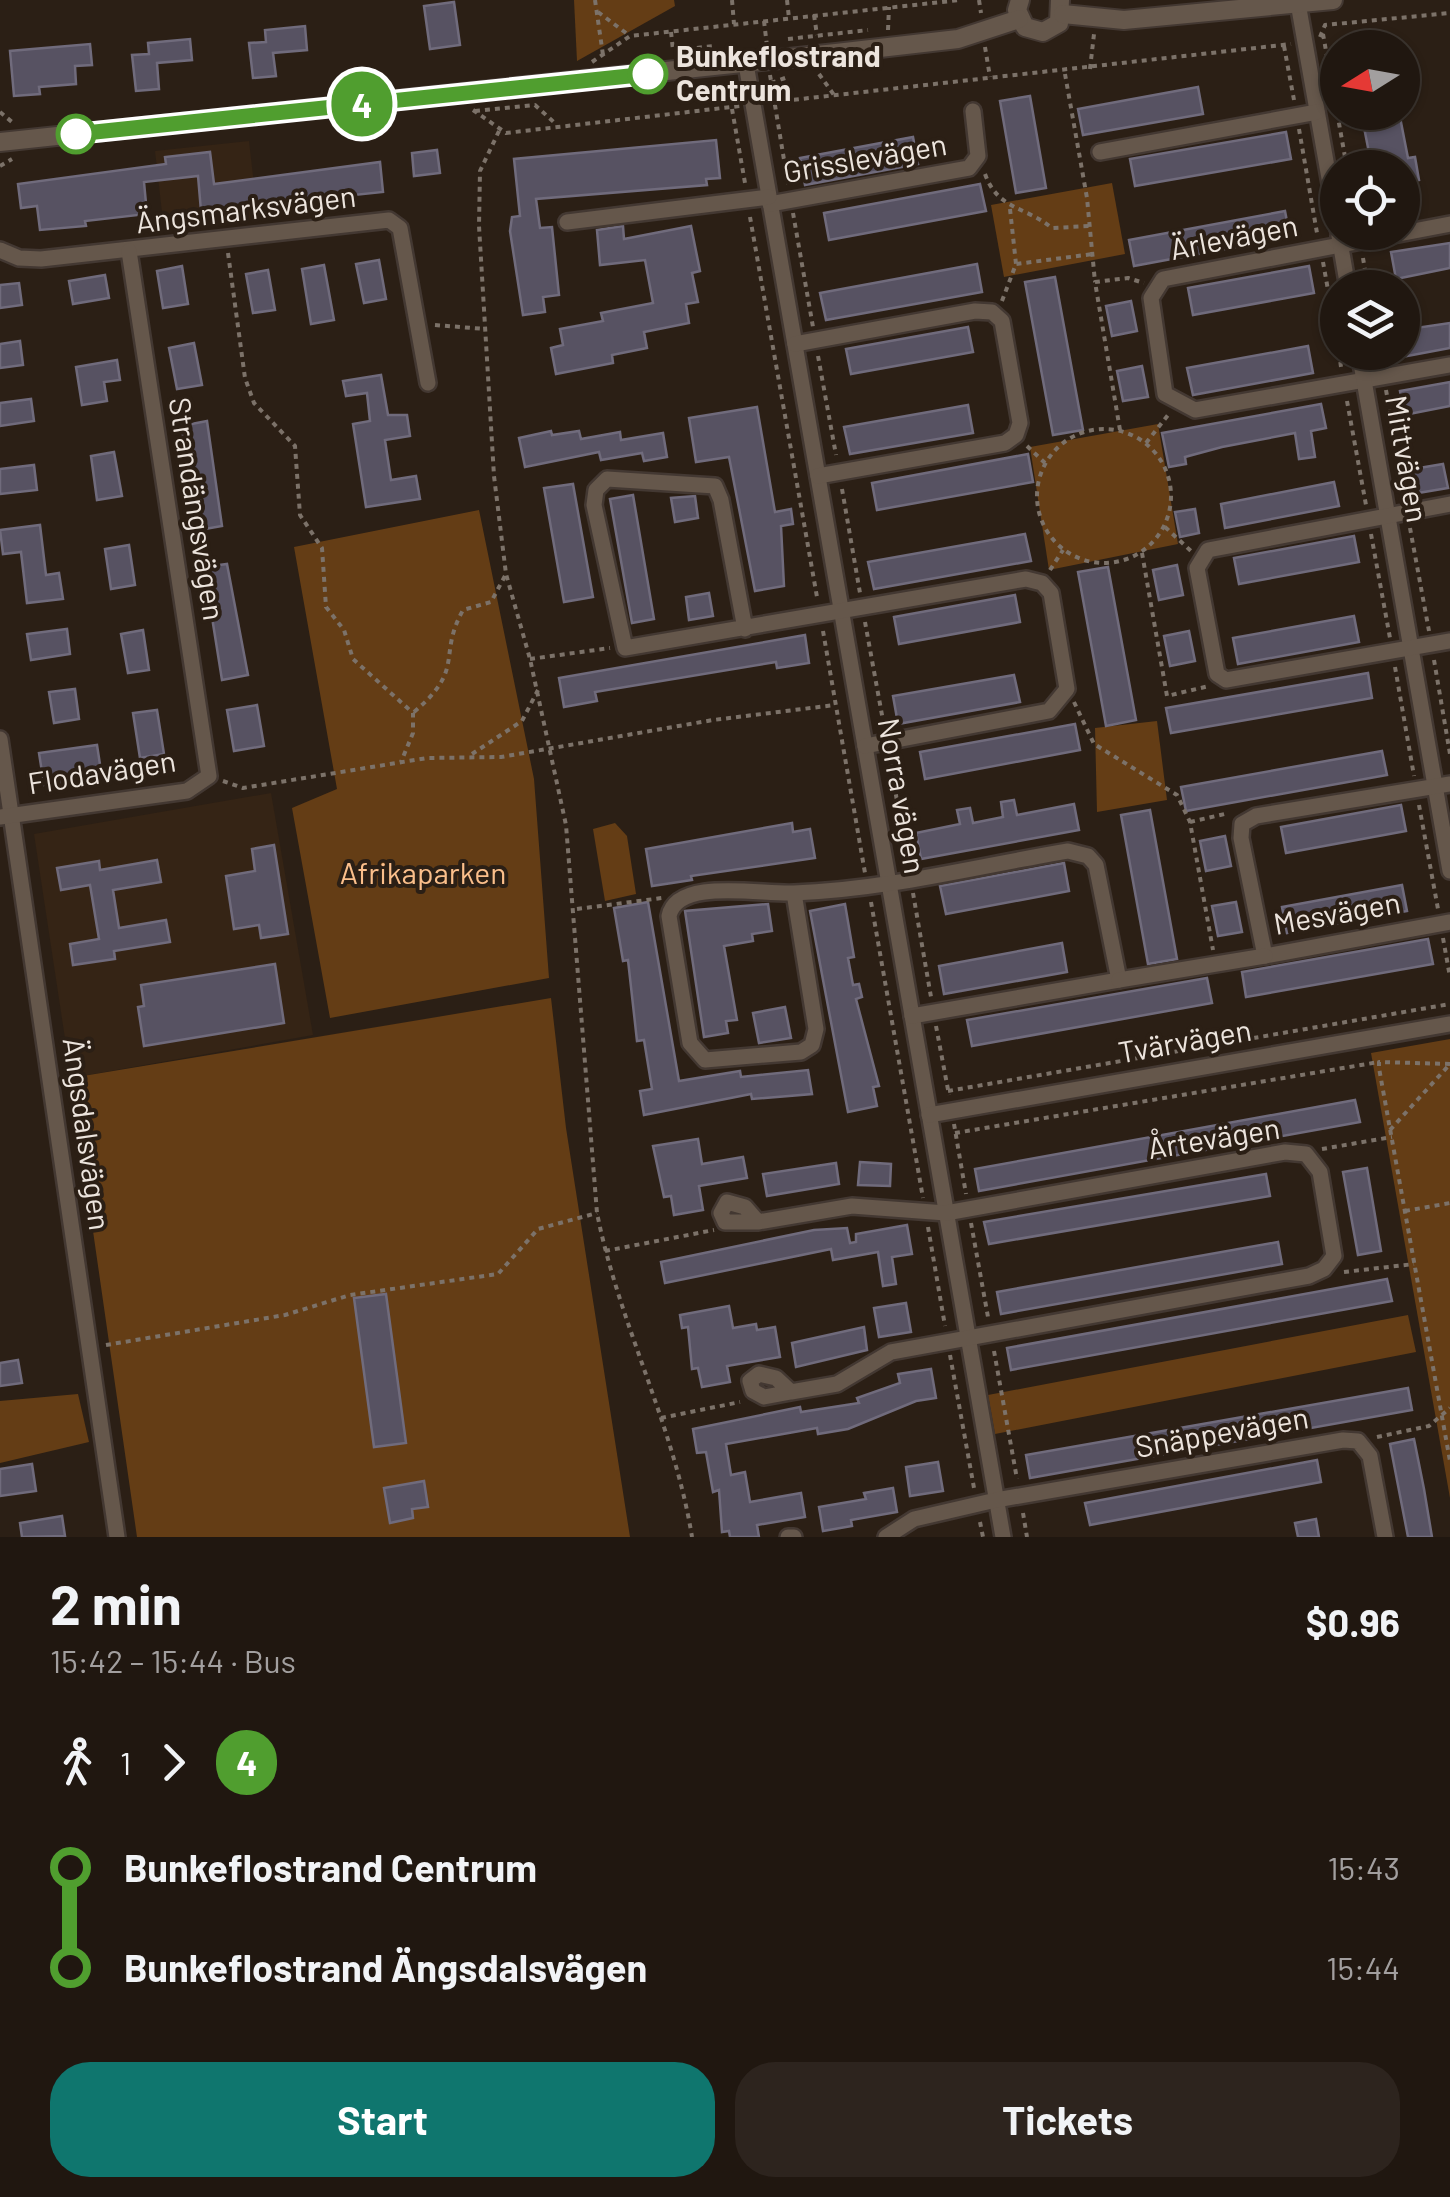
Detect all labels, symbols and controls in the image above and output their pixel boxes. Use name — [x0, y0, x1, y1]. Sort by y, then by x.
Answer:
north arrow — [1320, 30, 1420, 130]
map controls — [1320, 30, 1420, 370]
place label: Bunkeflostrand Centrum — [676, 37, 881, 107]
marker: Bunkeflostrand Centrum — [629, 55, 667, 93]
line badge: 4 — [330, 72, 394, 136]
text: 4 — [351, 83, 373, 125]
unlabelled marker — [57, 115, 95, 153]
street label: Grisslevägen — [780, 125, 949, 189]
button: locate — [1320, 150, 1420, 250]
street label: Ängsmarksvägen — [134, 177, 358, 239]
street label: Ärlevägen — [1167, 206, 1300, 266]
button: layers — [1320, 270, 1420, 370]
street label: Mittvägen — [1379, 392, 1437, 525]
street label: Strandängsvägen — [163, 395, 233, 623]
street label: Norra vägen — [872, 715, 934, 876]
street label: Flodavägen — [25, 742, 178, 800]
park label: Afrikaparken — [340, 854, 506, 890]
street label: Mesvägen — [1270, 883, 1403, 941]
street label: Tvärvägen — [1115, 1011, 1254, 1069]
street label: Ängsdalsvägen — [57, 1035, 119, 1232]
street label: Årtevägen — [1145, 1109, 1282, 1165]
street label: Snäppevägen — [1132, 1398, 1311, 1464]
text: 2 min — [50, 1570, 182, 1636]
text: $0.96 — [1306, 1599, 1400, 1645]
text: 15:42 – 15:44 · Bus — [50, 1641, 296, 1679]
icon: walk — [50, 1735, 105, 1790]
icon: forward — [146, 1735, 201, 1790]
text: 4 — [236, 1741, 257, 1783]
text: 1 — [120, 1743, 131, 1781]
text: Bunkeflostrand Centrum — [124, 1844, 537, 1890]
text: 15:43 — [1327, 1848, 1400, 1886]
text: Bunkeflostrand Ängsdalsvägen — [124, 1944, 647, 1990]
text: 15:44 — [1326, 1948, 1400, 1986]
button: Start — [50, 2062, 715, 2177]
button: Tickets — [735, 2062, 1400, 2177]

